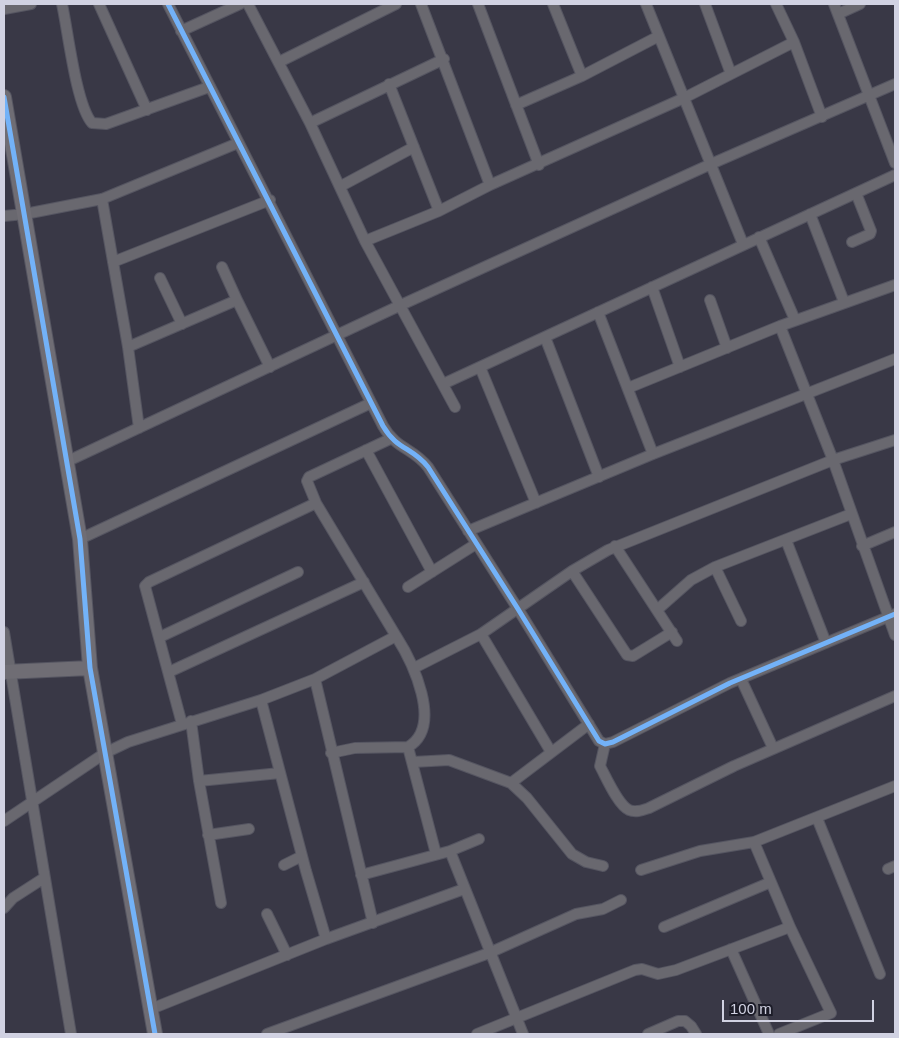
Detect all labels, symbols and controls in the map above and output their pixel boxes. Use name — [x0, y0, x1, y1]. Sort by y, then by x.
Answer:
scale bar — [724, 990, 876, 1022]
text: 100 m — [730, 1000, 772, 1017]

